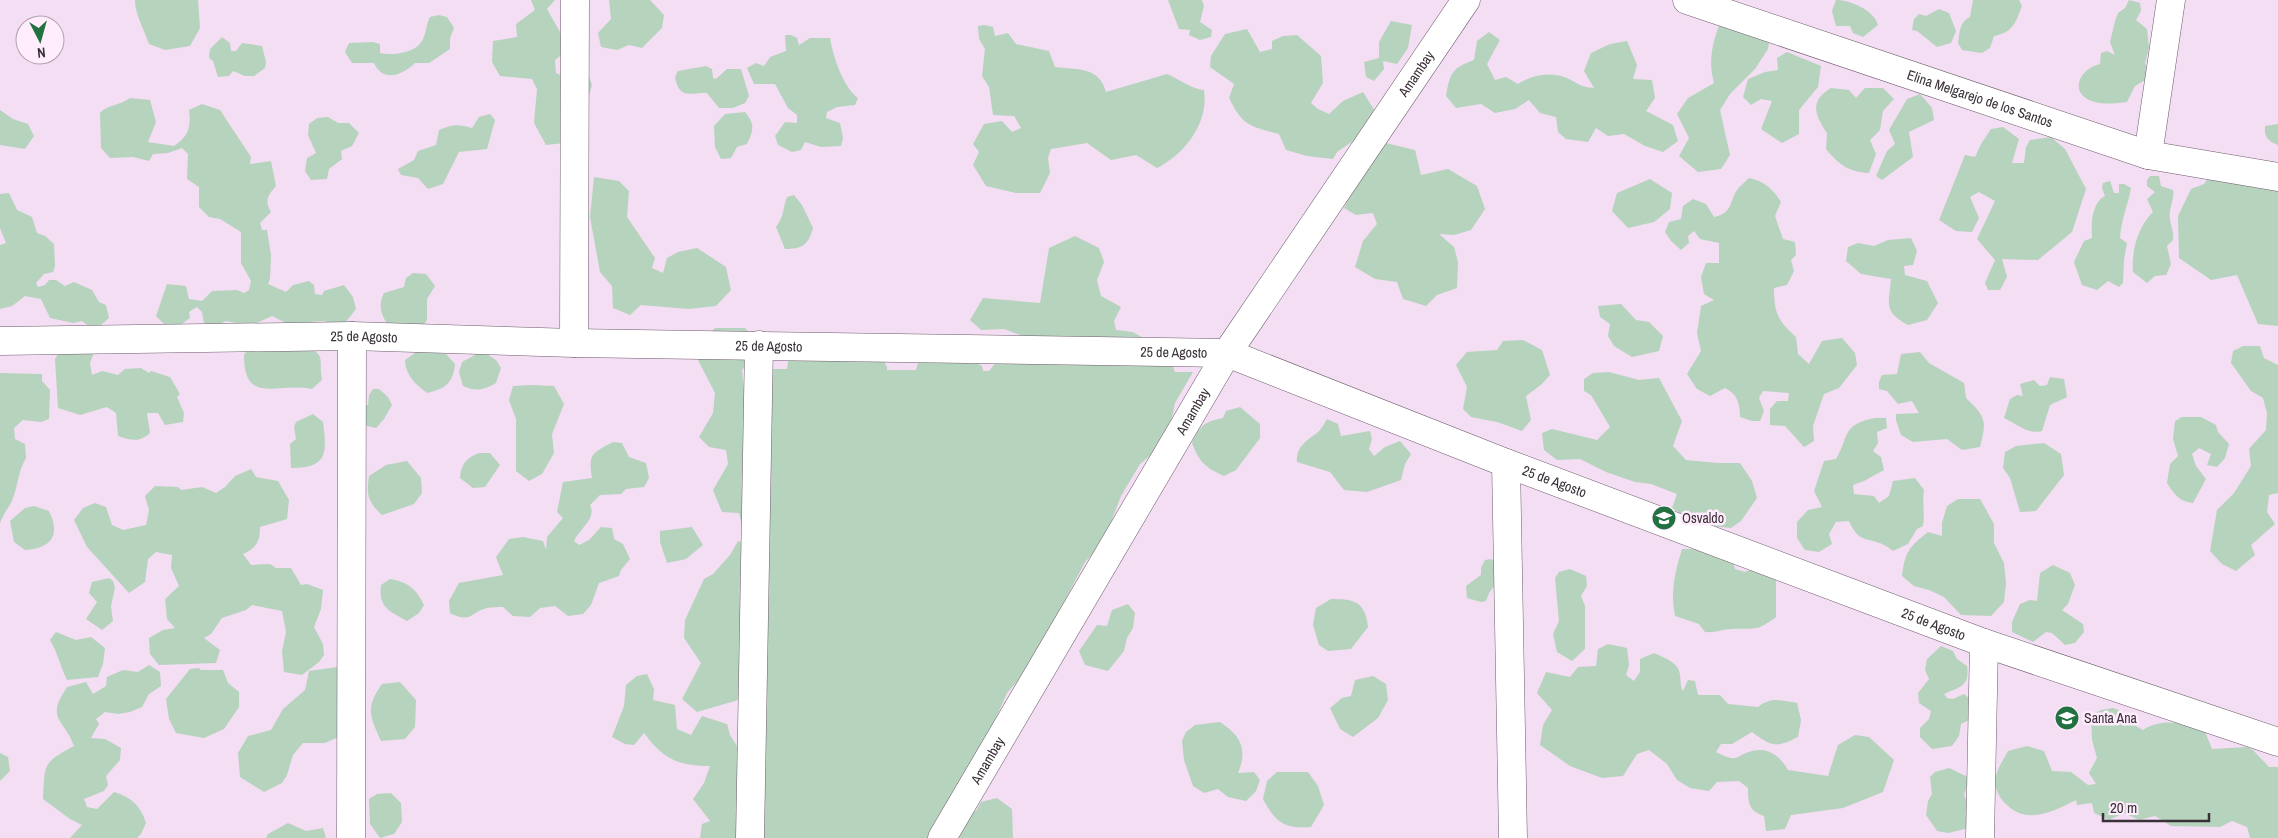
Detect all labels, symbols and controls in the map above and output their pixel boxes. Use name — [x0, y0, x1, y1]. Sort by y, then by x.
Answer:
north arrow — [15, 15, 65, 65]
text: N — [36, 44, 46, 62]
street label: Amambay — [1394, 47, 1438, 101]
street label: Elina Melgarejo de los Santos — [1905, 66, 2055, 131]
street label: 25 de Agosto — [330, 327, 398, 346]
street label: 25 de Agosto — [735, 336, 803, 355]
street label: 25 de Agosto — [1140, 343, 1207, 362]
street label: Amambay — [1171, 384, 1214, 439]
street label: 25 de Agosto — [1520, 461, 1589, 502]
school or university icon: Osvaldo — [1651, 505, 1677, 531]
place label: Osvaldo — [1682, 509, 1724, 527]
street label: 25 de Agosto — [1899, 604, 1968, 644]
school or university icon: Santa Ana — [2054, 705, 2080, 731]
place label: Santa Ana — [2084, 709, 2138, 727]
street label: Amambay — [966, 733, 1009, 788]
scale bar — [2103, 790, 2209, 822]
text: 20 m — [2110, 797, 2137, 818]

